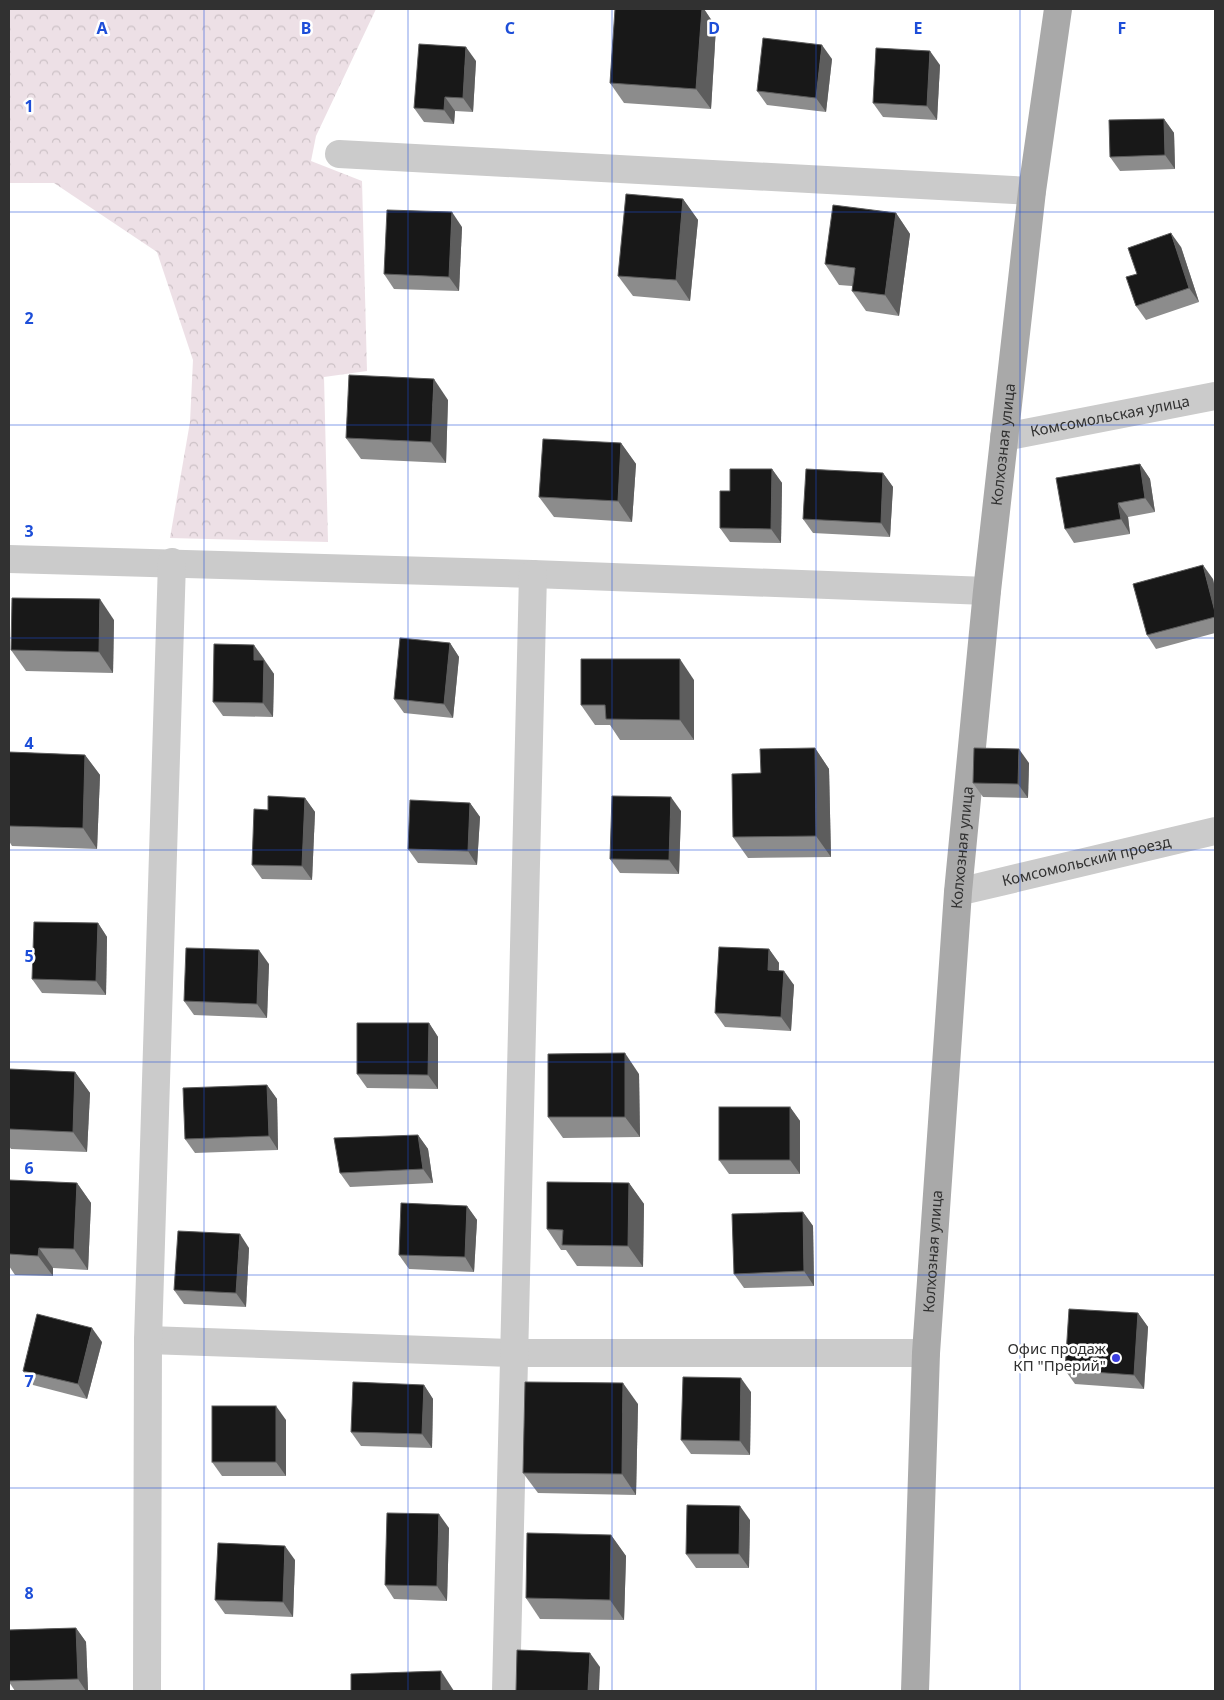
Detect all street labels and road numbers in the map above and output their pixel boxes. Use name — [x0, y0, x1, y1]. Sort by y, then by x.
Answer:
street label: Колхозная улица — [986, 382, 1019, 507]
street label: Комсомольская улица — [1029, 390, 1191, 441]
street label: Колхозная улица — [946, 785, 977, 909]
street label: Комсомольский проезд — [1000, 831, 1173, 890]
street label: Колхозная улица — [918, 1189, 946, 1313]

